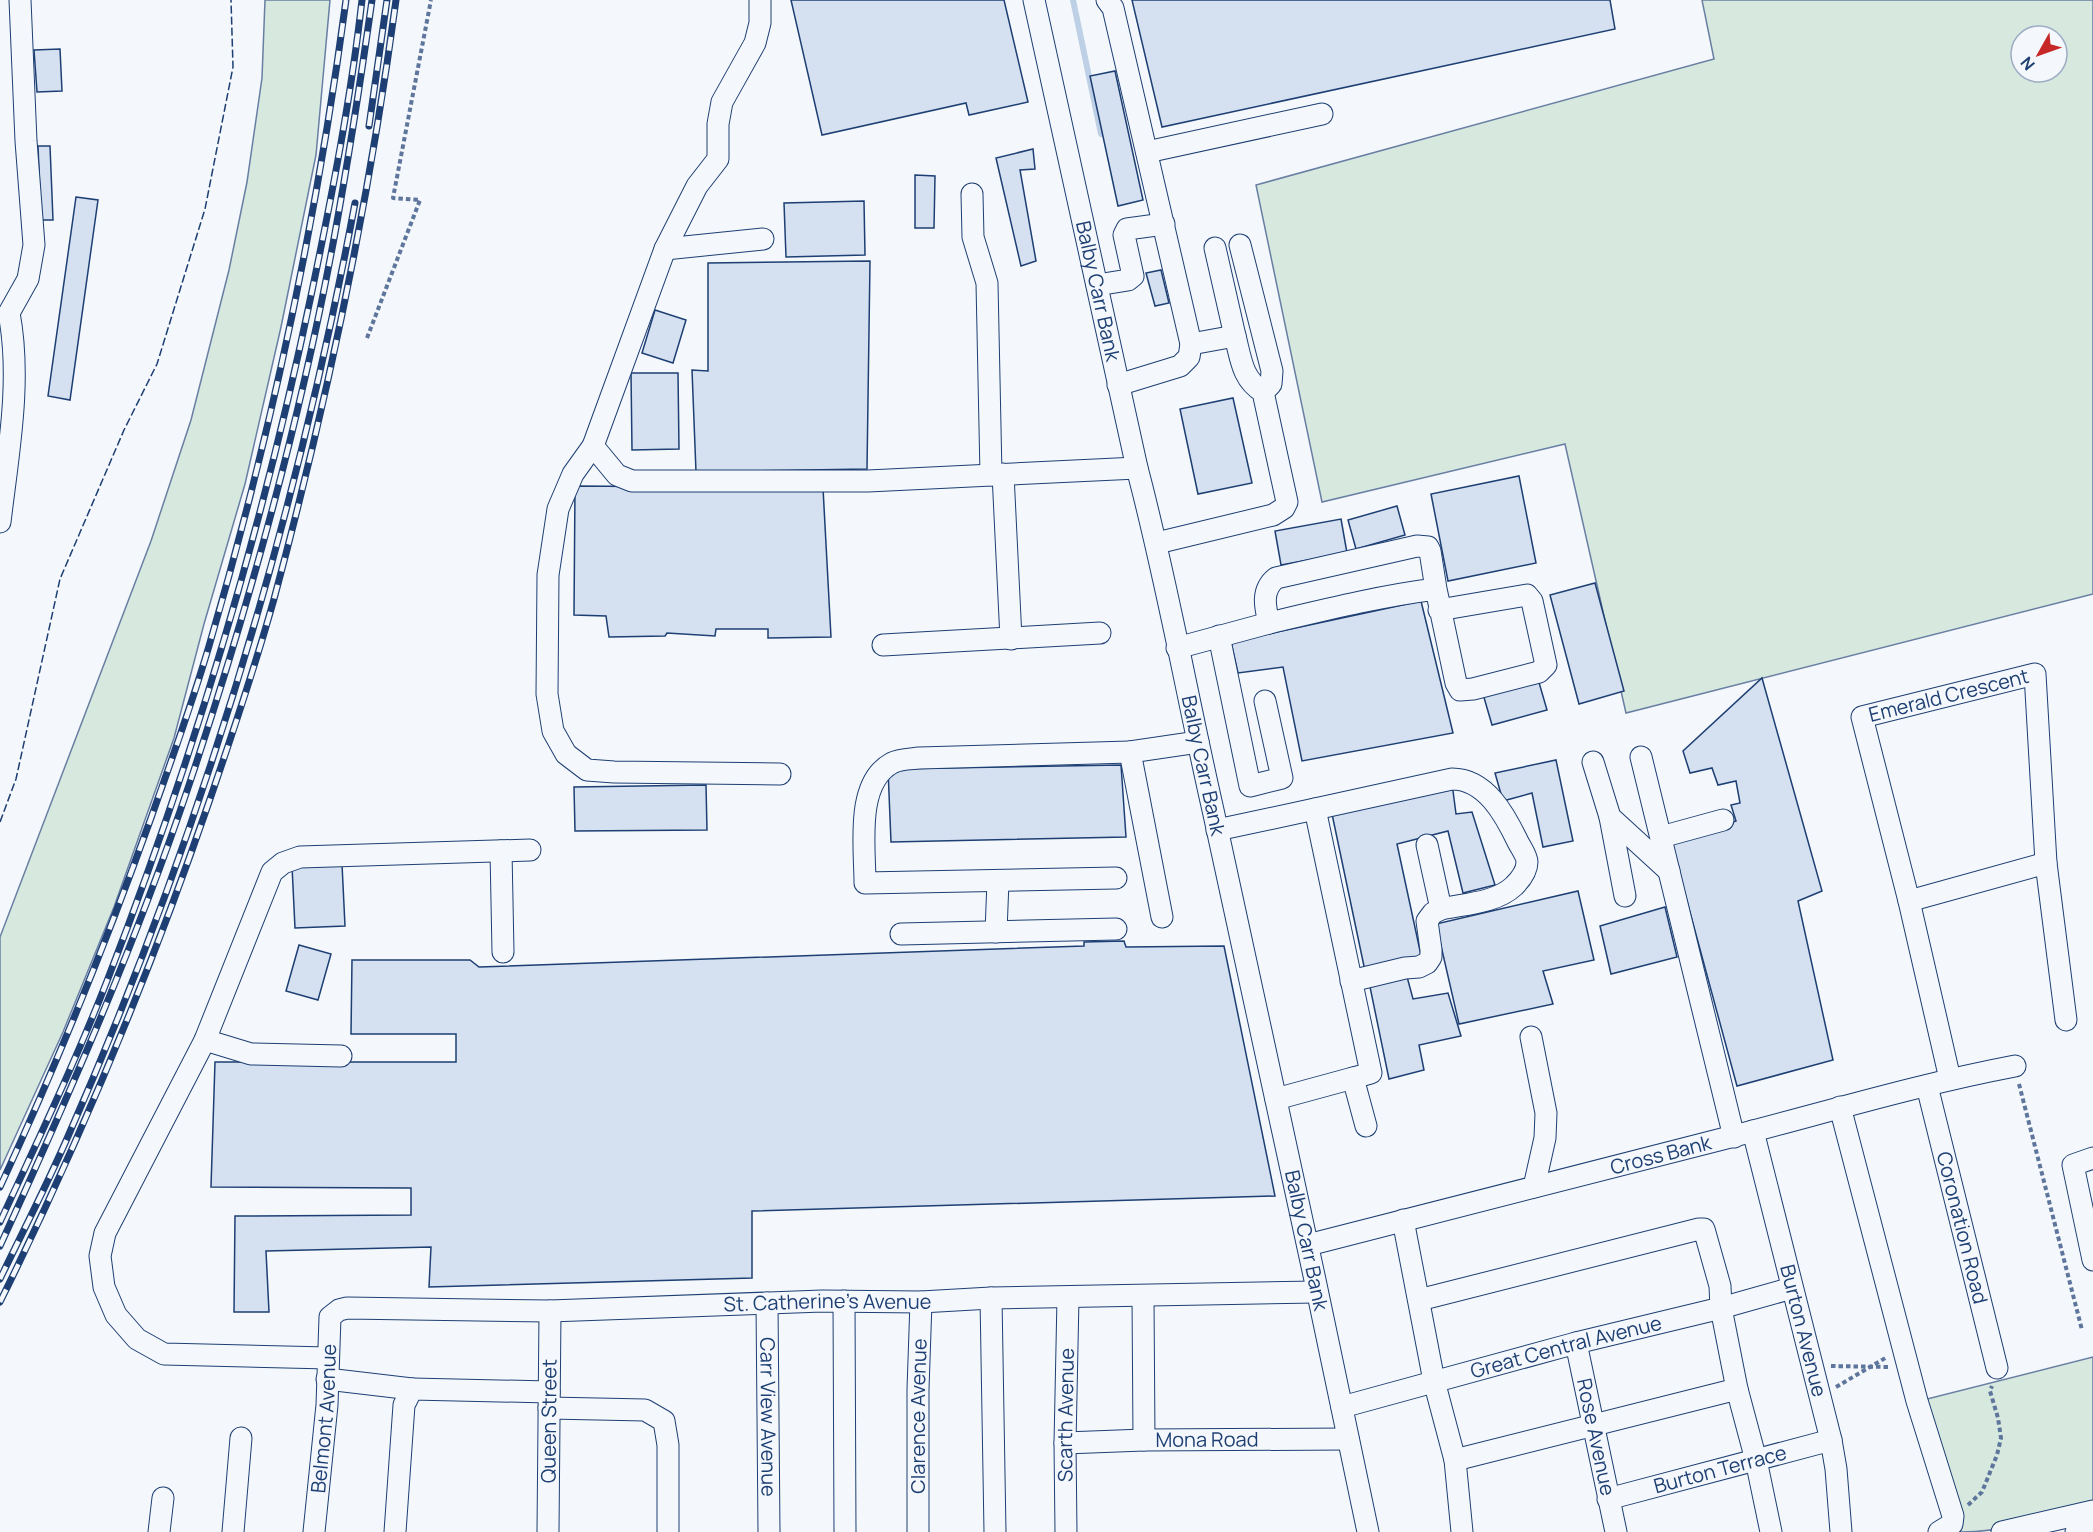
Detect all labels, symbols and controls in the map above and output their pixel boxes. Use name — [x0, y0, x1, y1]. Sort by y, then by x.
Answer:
north arrow — [2009, 24, 2069, 84]
text: N — [2015, 52, 2040, 75]
street label: Balby Carr Bank — [1070, 218, 1127, 365]
street label: Emerald Crescent — [1866, 662, 2032, 728]
street label: Balby Carr Bank — [1176, 693, 1232, 839]
street label: Cross Bank — [1607, 1128, 1715, 1180]
street label: Coronation Road — [1931, 1149, 1995, 1306]
street label: Balby Carr Bank — [1279, 1168, 1335, 1314]
street label: Burton Avenue — [1774, 1262, 1834, 1399]
street label: St. Catherine's Avenue — [723, 1287, 932, 1318]
street label: Great Central Avenue — [1467, 1309, 1664, 1384]
street label: Carr View Avenue — [754, 1337, 783, 1497]
street label: Clarence Avenue — [904, 1338, 933, 1494]
street label: Belmont Avenue — [304, 1343, 342, 1494]
street label: Scarth Avenue — [1051, 1348, 1080, 1482]
street label: Queen Street — [534, 1359, 563, 1483]
street label: Rose Avenue — [1571, 1376, 1622, 1498]
street label: Mona Road — [1155, 1425, 1259, 1453]
street label: Burton Terrace — [1651, 1438, 1789, 1499]

